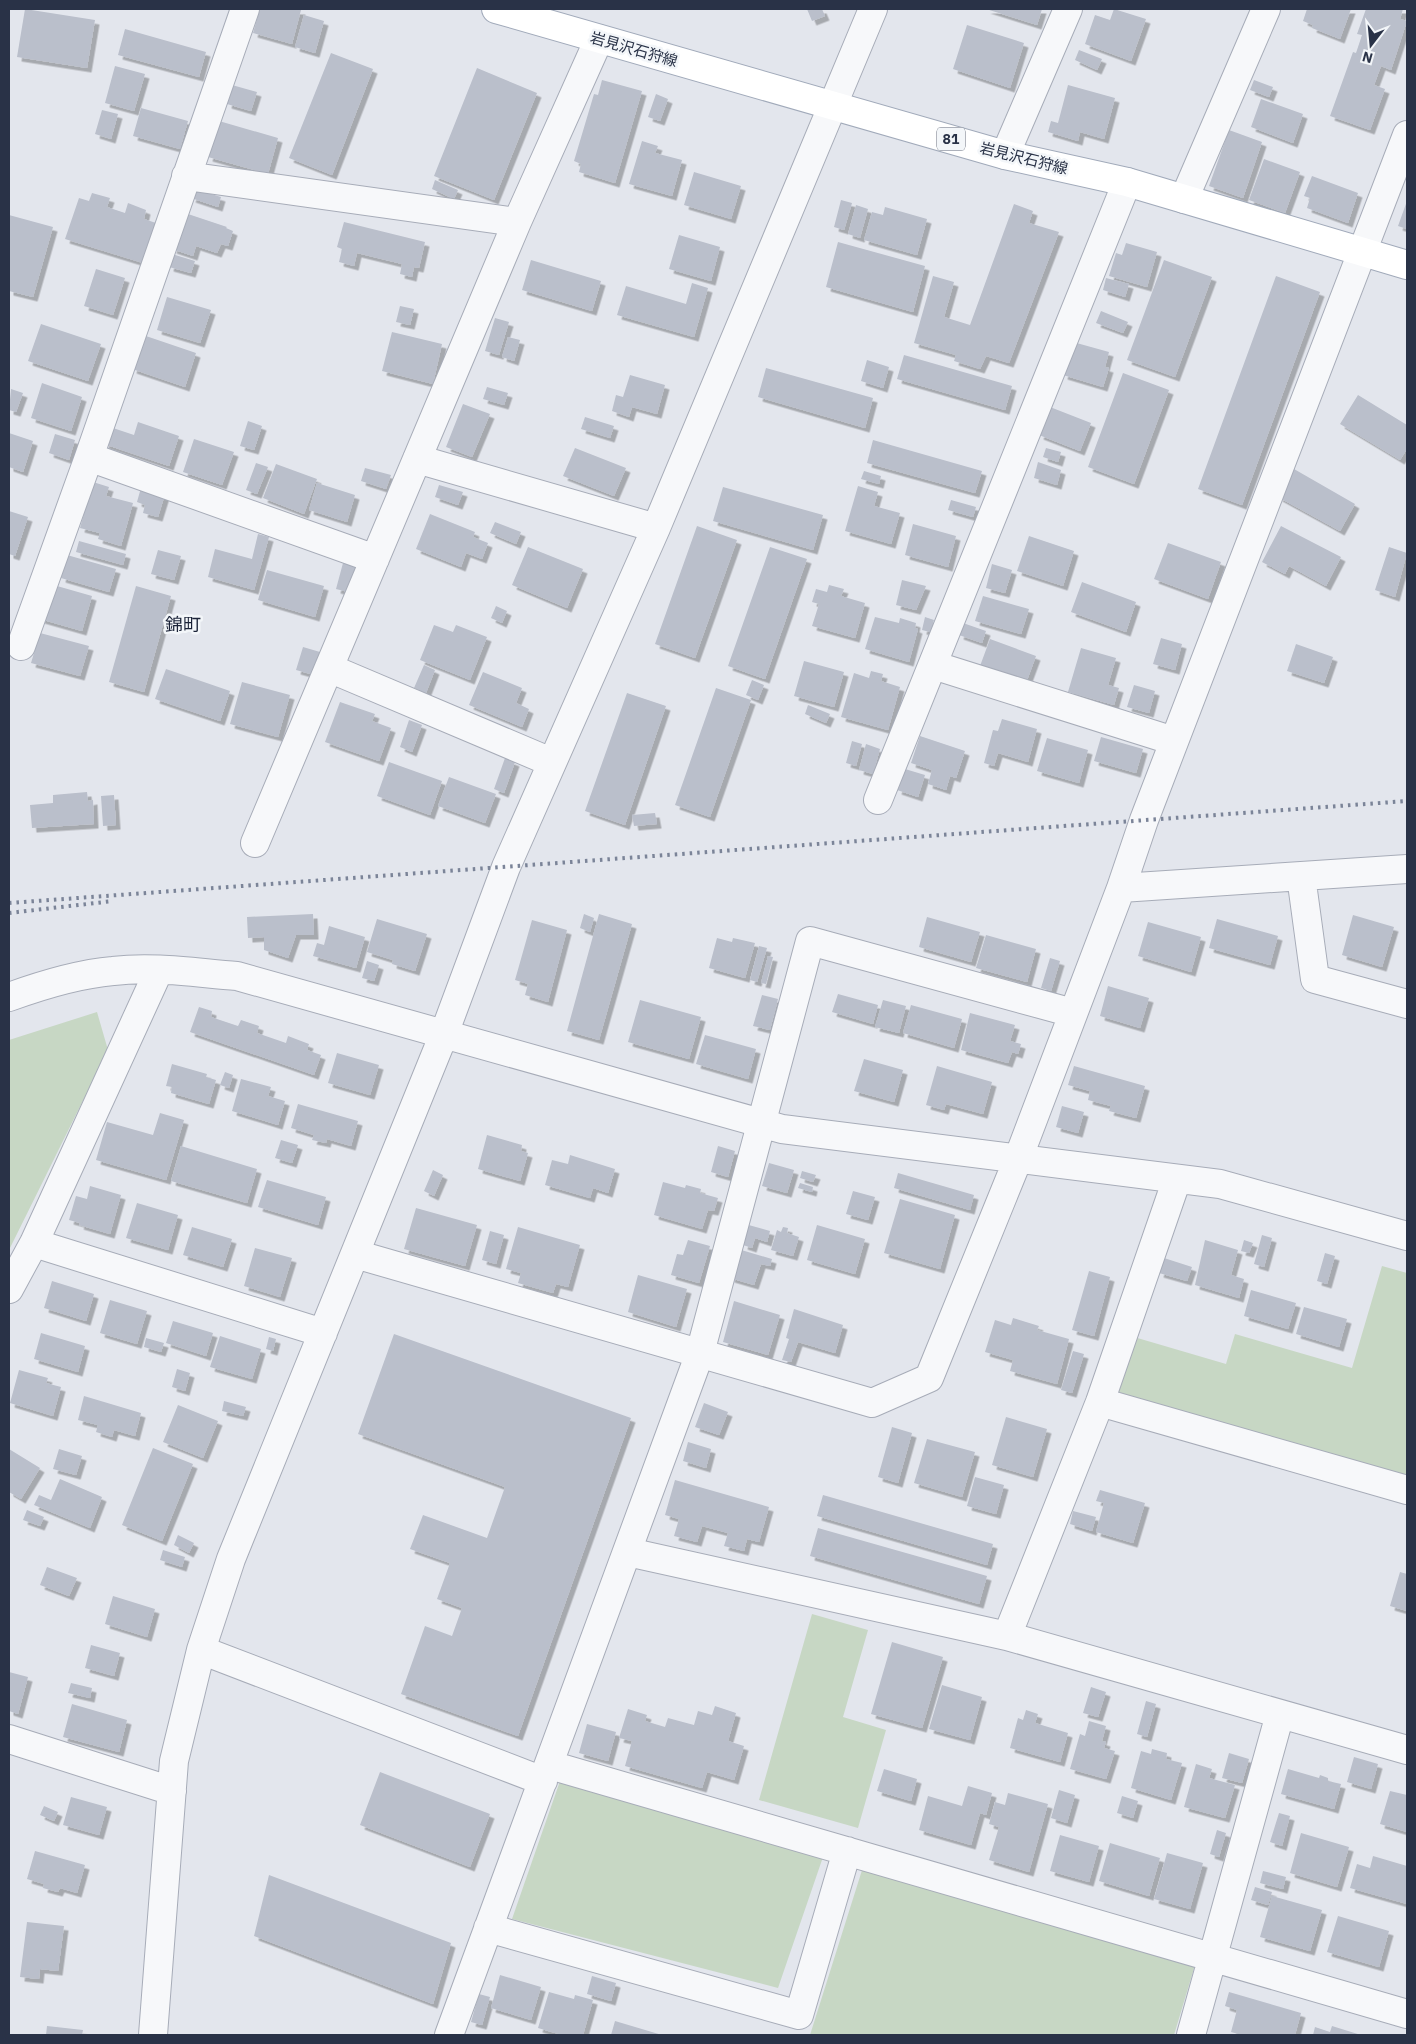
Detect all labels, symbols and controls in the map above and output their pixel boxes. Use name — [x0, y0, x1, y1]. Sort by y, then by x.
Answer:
north arrow — [1346, 20, 1396, 70]
street label: 岩見沢石狩線 — [588, 27, 680, 71]
text: N — [1360, 47, 1375, 68]
road number: 81 — [937, 128, 965, 150]
street label: 岩見沢石狩線 — [978, 138, 1070, 178]
district label: 錦町 — [165, 613, 201, 636]

